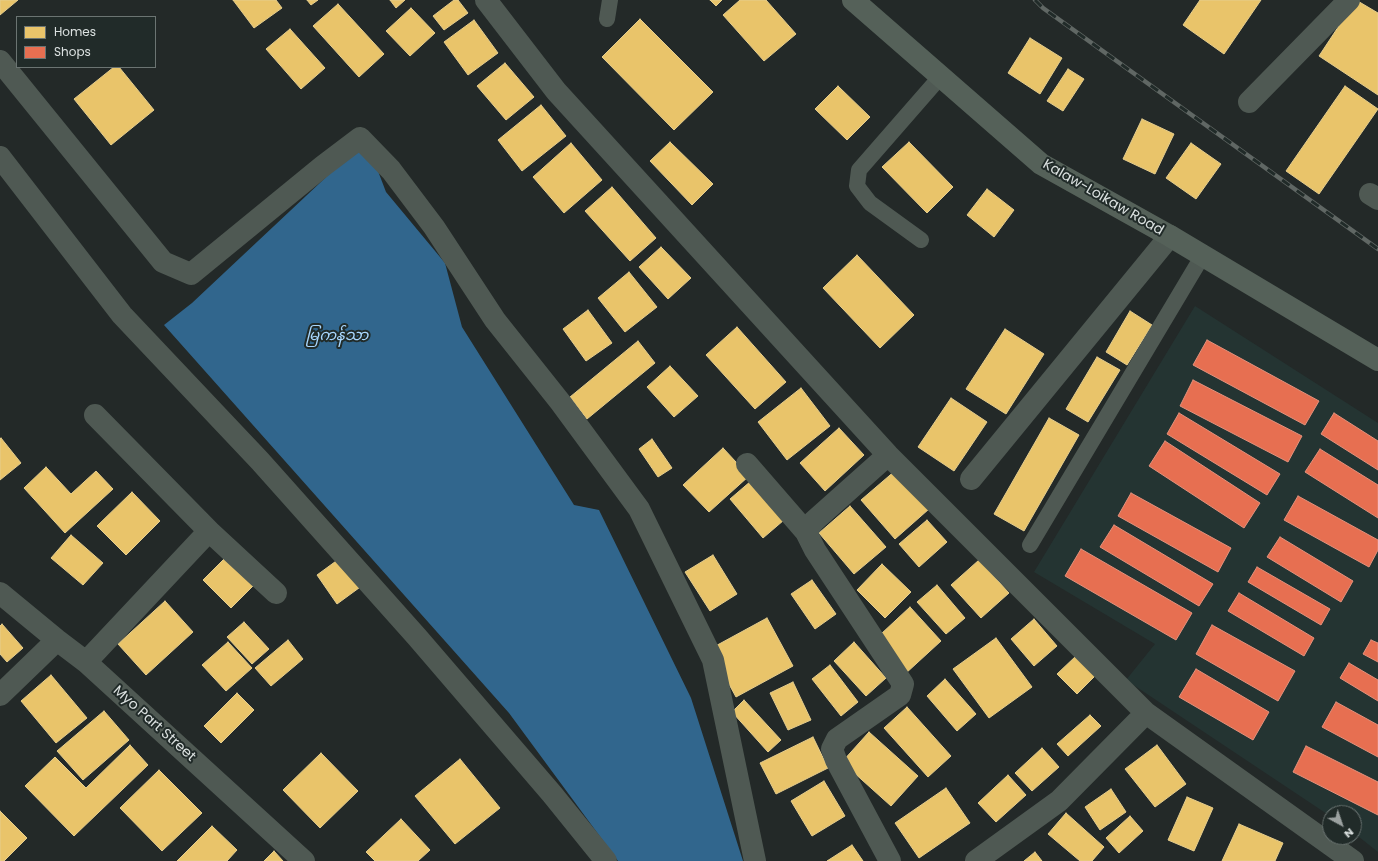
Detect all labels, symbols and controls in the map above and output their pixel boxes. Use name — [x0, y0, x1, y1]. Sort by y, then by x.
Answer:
legend — [16, 16, 156, 68]
text: Homes — [54, 23, 96, 40]
text: Shops — [54, 43, 91, 60]
street label: Kalaw-Loikaw Road — [1040, 157, 1166, 239]
water label: မြကန်သာ — [306, 327, 368, 345]
street label: Myo Part Street — [109, 683, 199, 765]
north arrow — [1322, 805, 1362, 845]
text: N — [1341, 825, 1357, 842]

